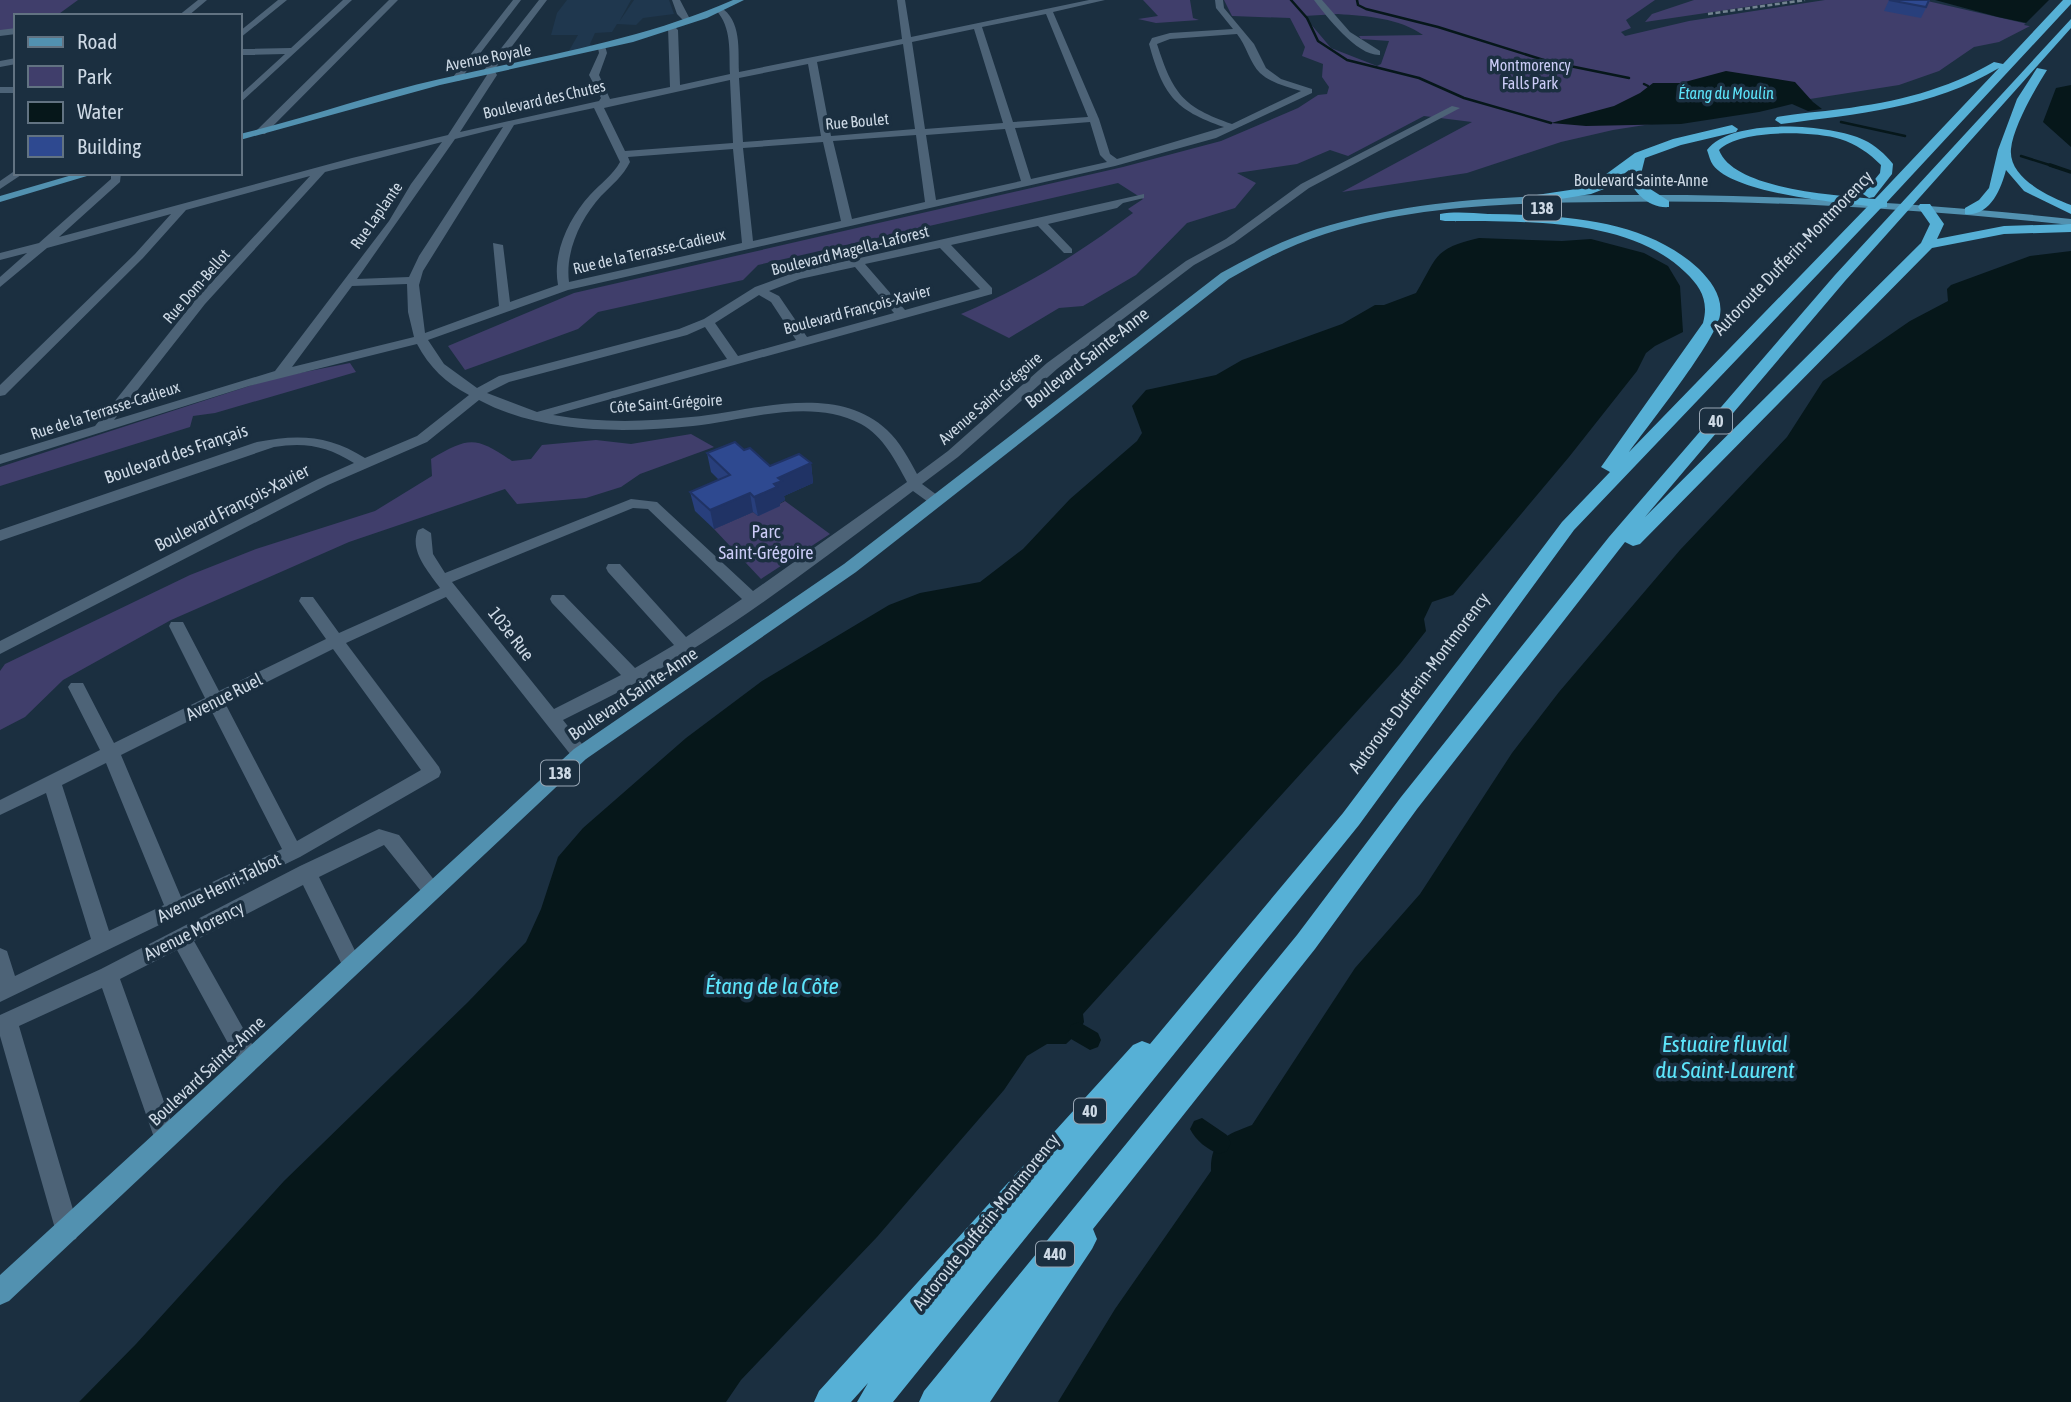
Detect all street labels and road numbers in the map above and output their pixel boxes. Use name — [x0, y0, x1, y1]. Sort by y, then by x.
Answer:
street label: Avenue Royale — [444, 40, 533, 75]
street label: Boulevard des Chutes — [481, 76, 607, 122]
street label: Rue Boulet — [824, 109, 890, 133]
street label: Autoroute Dufferin-Montmorency — [1708, 166, 1877, 339]
street label: Boulevard Sainte-Anne — [1574, 171, 1708, 189]
street label: Rue Laplante — [346, 178, 406, 253]
road number: 138 — [1523, 196, 1561, 220]
street label: Boulevard Magella-Laforest — [769, 222, 931, 279]
street label: Rue de la Terrasse-Cadieux — [571, 225, 728, 277]
street label: Rue Dom-Bellot — [159, 245, 233, 327]
street label: Boulevard François-Xavier — [781, 281, 933, 338]
street label: Boulevard Sainte-Anne — [1021, 303, 1153, 412]
street label: Avenue Saint-Grégoire — [935, 348, 1046, 448]
street label: Rue de la Terrasse-Cadieux — [28, 377, 182, 443]
street label: Côte Saint-Grégoire — [609, 390, 723, 417]
road number: 40 — [1700, 408, 1732, 434]
street label: Boulevard des Français — [101, 419, 250, 488]
street label: Boulevard François-Xavier — [151, 459, 313, 556]
street label: Autoroute Dufferin-Montmorency — [1344, 588, 1493, 777]
street label: 103e Rue — [484, 603, 539, 665]
street label: Boulevard Sainte-Anne — [564, 643, 701, 745]
street label: Avenue Ruel — [182, 668, 266, 725]
road number: 138 — [541, 760, 579, 786]
street label: Avenue Henri-Talbot — [154, 849, 284, 927]
street label: Avenue Morency — [140, 896, 247, 965]
street label: Boulevard Sainte-Anne — [144, 1011, 269, 1130]
road number: 40 — [1074, 1098, 1106, 1124]
street label: Autoroute Dufferin-Montmorency — [908, 1129, 1063, 1314]
road number: 440 — [1036, 1242, 1074, 1266]

